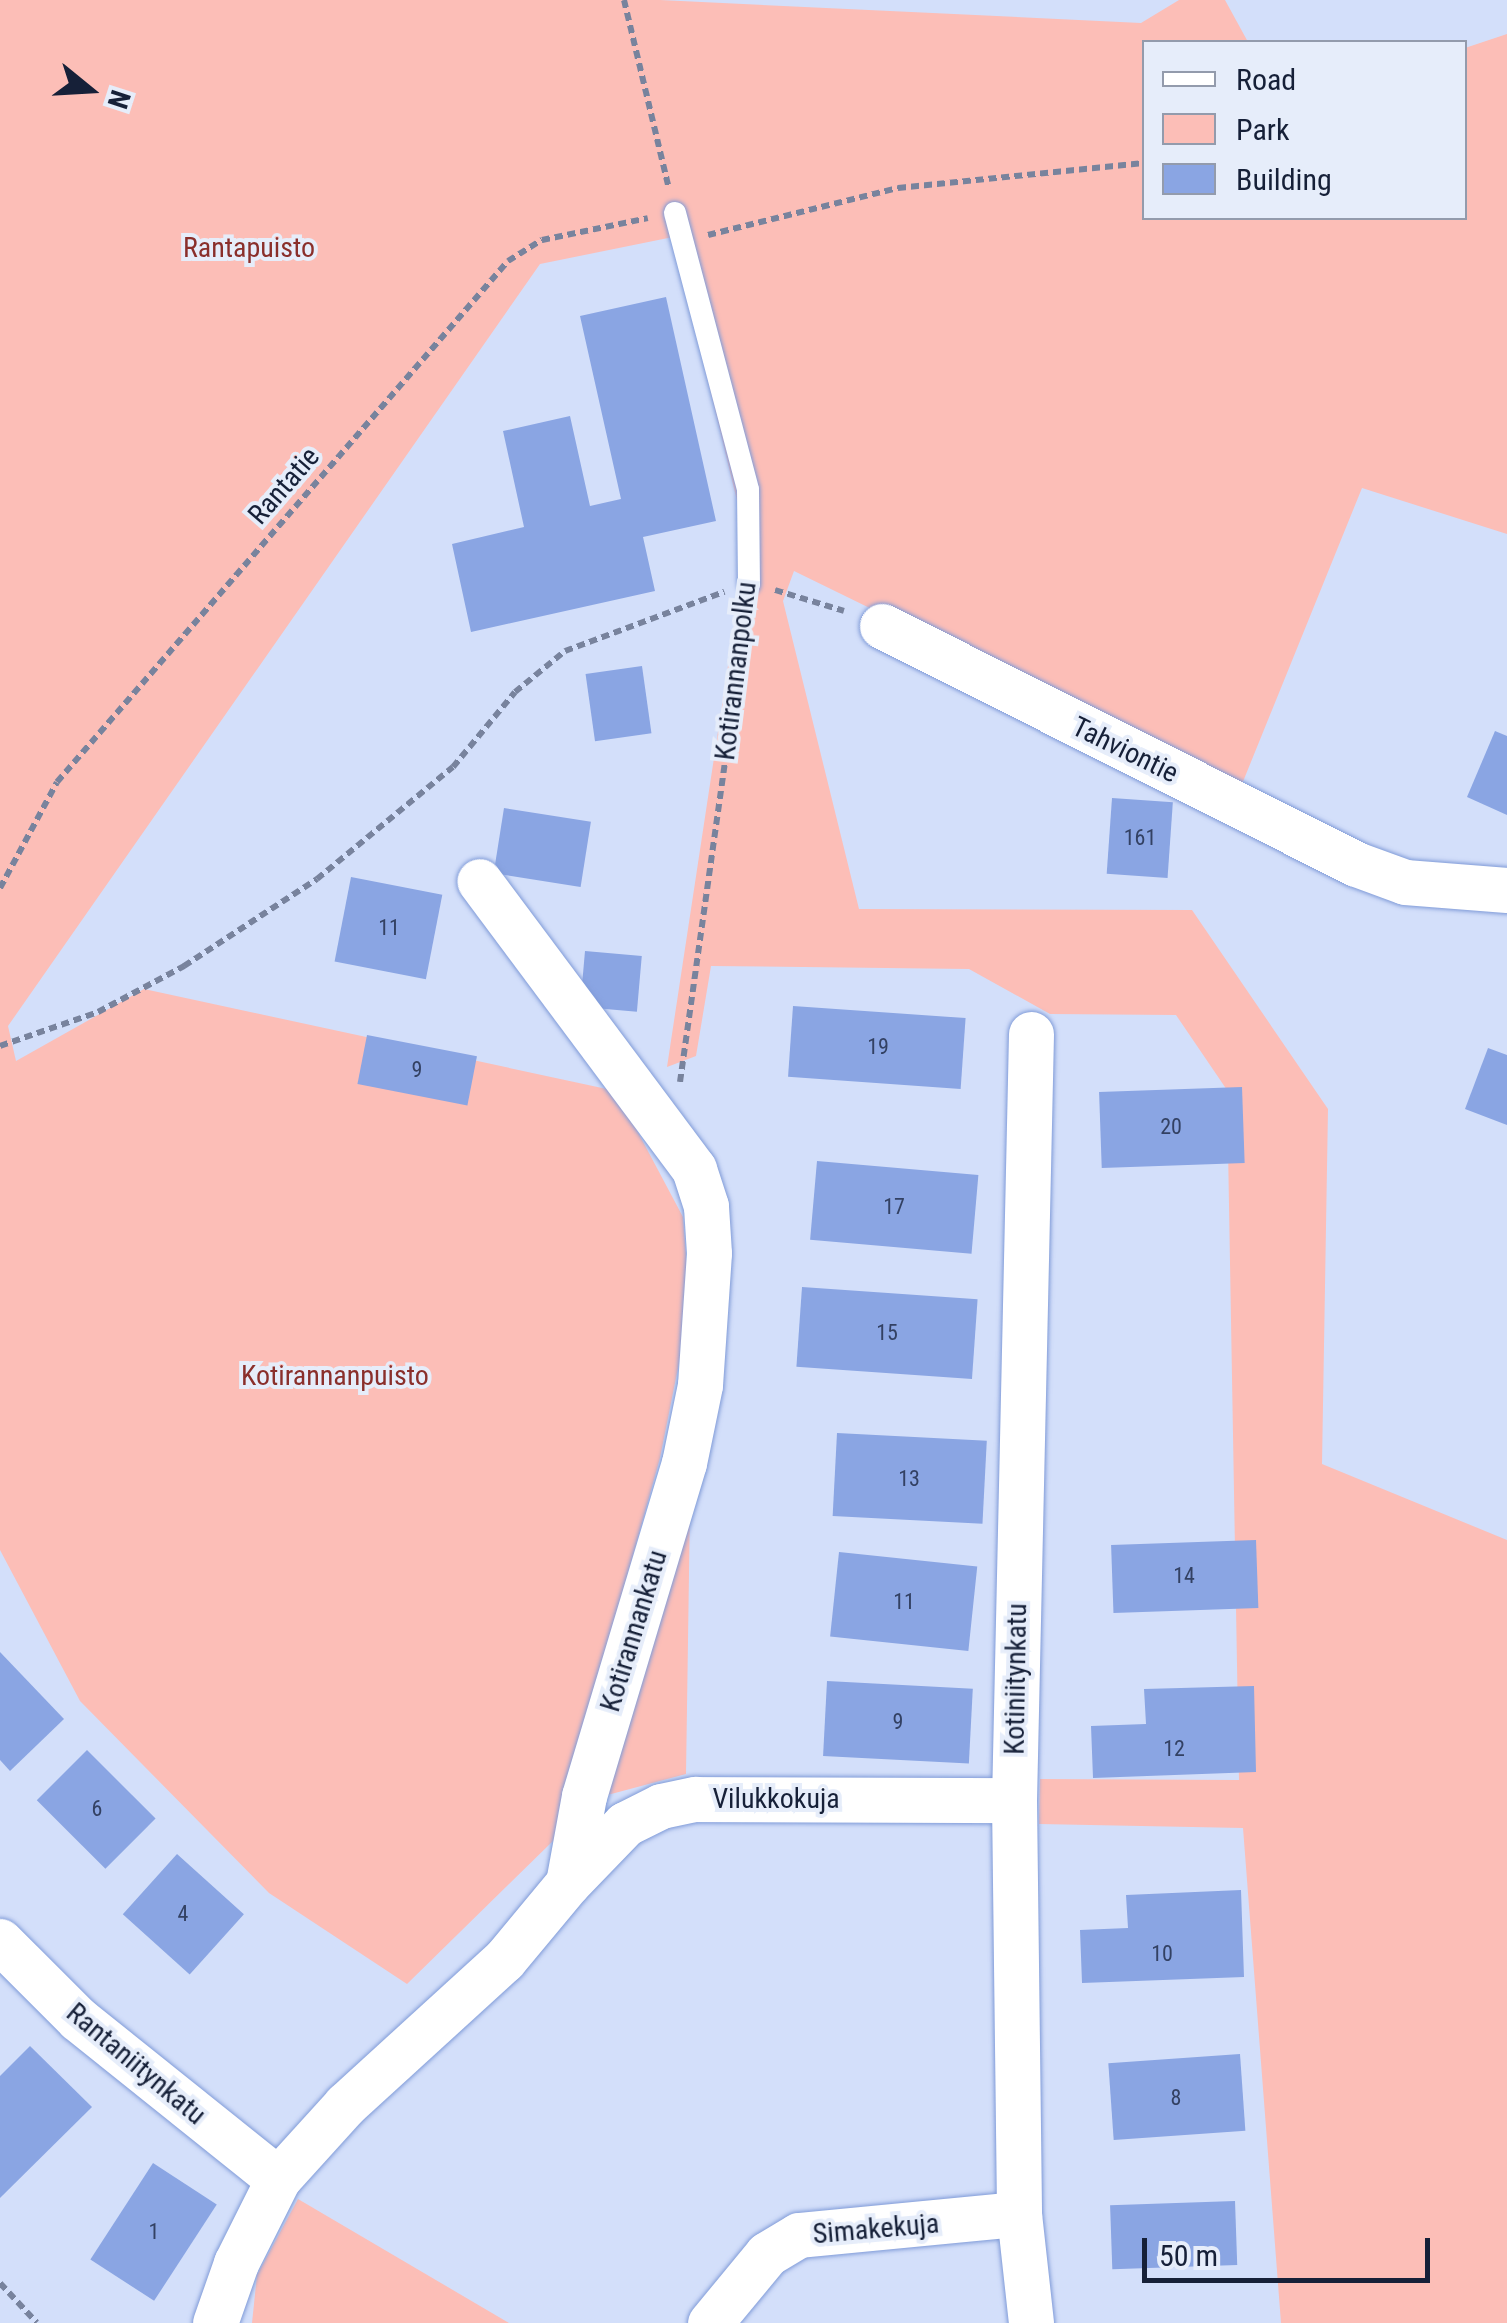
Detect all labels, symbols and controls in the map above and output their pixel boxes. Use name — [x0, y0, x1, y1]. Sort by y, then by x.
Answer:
north arrow — [40, 40, 140, 140]
legend — [1142, 40, 1467, 220]
text: Road — [1236, 62, 1296, 97]
text: N — [101, 86, 137, 113]
text: Park — [1236, 112, 1290, 147]
text: Building — [1236, 162, 1332, 197]
park label: Rantapuisto — [183, 231, 315, 265]
street label: Rantatie — [241, 440, 327, 532]
street label: Kotirannanpolku — [708, 580, 764, 762]
street label: Tahviontie — [1066, 710, 1184, 790]
house number: 161 — [1124, 825, 1156, 851]
house number: 11 — [378, 915, 400, 941]
house number: 19 — [867, 1034, 889, 1060]
house number: 9 — [412, 1057, 422, 1083]
house number: 20 — [1160, 1114, 1182, 1140]
house number: 17 — [883, 1194, 905, 1220]
house number: 15 — [876, 1320, 898, 1346]
park label: Kotirannanpuisto — [241, 1359, 429, 1393]
house number: 13 — [898, 1466, 920, 1492]
street label: Kotirannankatu — [594, 1546, 674, 1716]
house number: 14 — [1173, 1563, 1195, 1589]
house number: 11 — [893, 1589, 915, 1615]
street label: Kotiniitynkatu — [998, 1603, 1034, 1755]
house number: 9 — [893, 1709, 903, 1735]
house number: 12 — [1163, 1736, 1185, 1762]
street label: Vilukkokuja — [712, 1782, 840, 1816]
house number: 6 — [92, 1796, 102, 1822]
house number: 4 — [178, 1901, 188, 1927]
house number: 10 — [1151, 1941, 1173, 1967]
street label: Rantaniitynkatu — [60, 1996, 212, 2132]
house number: 8 — [1171, 2085, 1181, 2111]
street label: Simakekuja — [811, 2207, 941, 2251]
scale bar — [1147, 2218, 1434, 2280]
house number: 1 — [149, 2219, 159, 2245]
text: 50 m — [1159, 2238, 1218, 2273]

